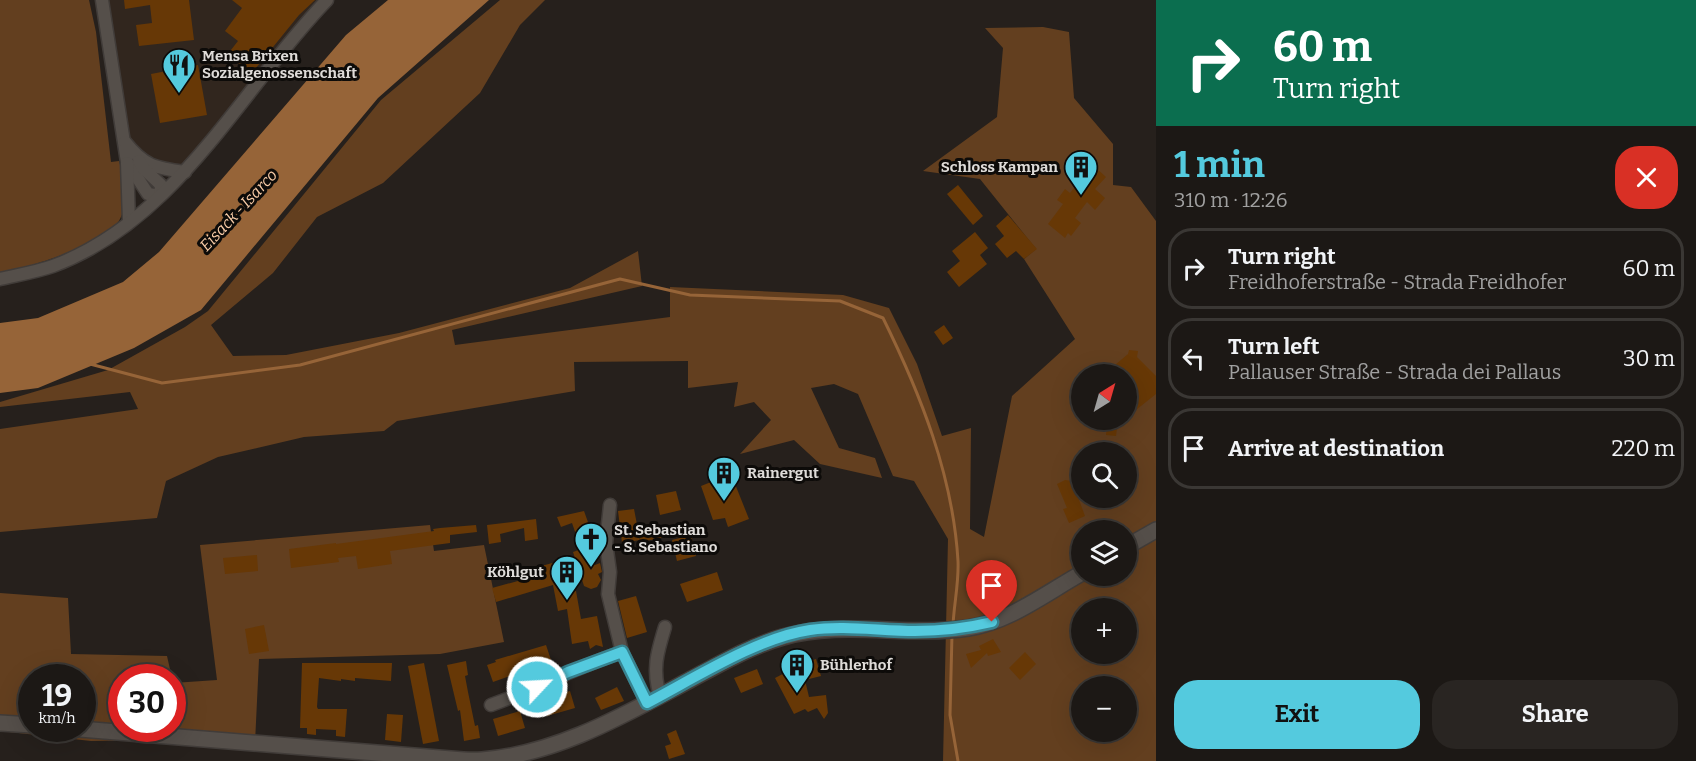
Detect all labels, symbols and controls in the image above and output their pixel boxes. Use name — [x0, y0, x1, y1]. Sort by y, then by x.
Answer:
text: 60 m — [1273, 22, 1372, 72]
icon: right — [1174, 24, 1252, 102]
restaurant icon: Mensa Brixen Sozialgenossenschaft — [161, 47, 197, 94]
place label: Mensa Brixen Sozialgenossenschaft — [202, 47, 357, 82]
text: Turn right — [1273, 73, 1400, 105]
text: 1 min — [1174, 143, 1265, 187]
button: close — [1615, 146, 1678, 209]
building icon: Schloss Kampan — [1063, 149, 1099, 196]
place label: Schloss Kampan — [941, 158, 1058, 176]
water label: Eisack - Isarco — [196, 166, 281, 255]
text: 310 m · 12:26 — [1174, 188, 1287, 212]
text: Turn right — [1228, 243, 1336, 270]
icon: right — [1177, 252, 1210, 285]
text: 60 m — [1623, 255, 1675, 282]
text: Freidhoferstraße - Strada Freidhofer — [1228, 270, 1566, 294]
text: Turn left — [1228, 333, 1320, 360]
icon: left — [1177, 342, 1210, 375]
text: 30 m — [1623, 345, 1675, 372]
text: Pallauser Straße - Strada dei Pallaus — [1228, 360, 1561, 384]
north arrow — [1071, 364, 1137, 430]
map controls — [1071, 364, 1137, 742]
icon: arrive — [1177, 432, 1210, 465]
text: Arrive at destination — [1228, 435, 1444, 462]
text: 220 m — [1612, 435, 1675, 462]
button: search — [1071, 442, 1137, 508]
building icon: Rainergut — [706, 455, 742, 502]
place label: Rainergut — [747, 464, 819, 482]
button: layers — [1071, 520, 1137, 586]
church icon: St. Sebastian - S. Sebastiano — [573, 521, 609, 568]
place label: St. Sebastian - S. Sebastiano — [614, 521, 718, 556]
building icon: Köhlgut — [549, 554, 585, 601]
pin — [966, 560, 1017, 622]
place label: Köhlgut — [487, 563, 544, 581]
icon: arrive — [975, 569, 1008, 602]
button: + — [1071, 598, 1137, 664]
building icon: Bühlerhof — [779, 647, 815, 694]
position arrow — [505, 655, 569, 719]
place label: Bühlerhof — [820, 656, 893, 674]
speed limit sign: 30 — [108, 664, 186, 742]
button: − — [1071, 676, 1137, 742]
text: 19 — [42, 678, 72, 714]
button: Exit — [1174, 680, 1420, 749]
button: Share — [1432, 680, 1678, 749]
text: km/h — [38, 709, 76, 727]

